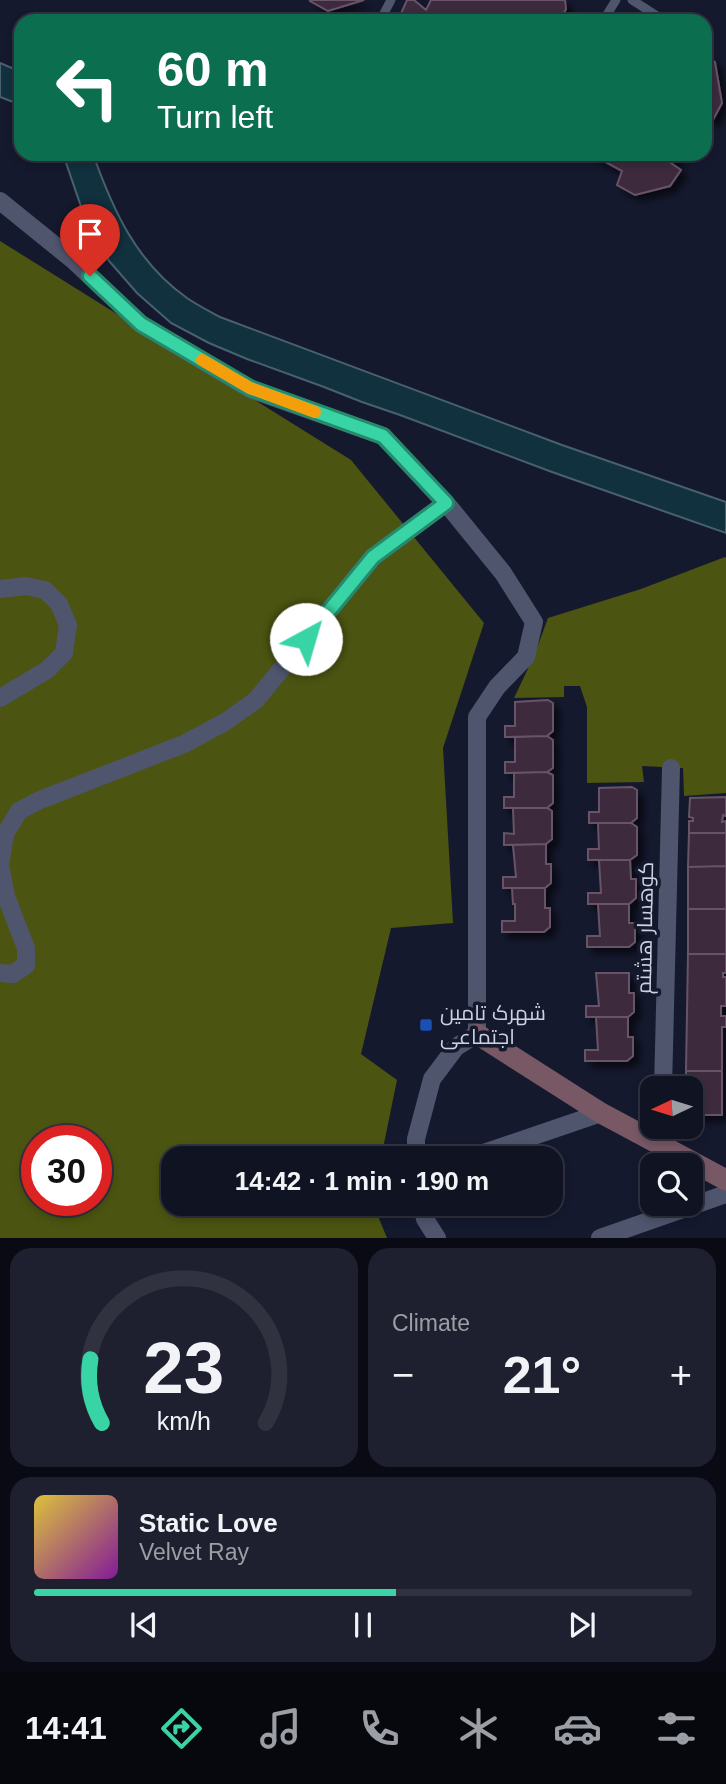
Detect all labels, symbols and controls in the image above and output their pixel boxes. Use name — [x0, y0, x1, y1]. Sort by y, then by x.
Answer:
icon: left — [42, 42, 133, 133]
text: 60 m — [157, 42, 269, 96]
text: Turn left — [157, 99, 273, 135]
pin — [60, 204, 120, 276]
icon: arrive — [71, 215, 109, 253]
position arrow — [269, 602, 343, 676]
street label: کوهسار هشتم — [632, 862, 660, 994]
place label: شهرک تامین اجتماعی — [440, 1001, 546, 1050]
marker: شهرک تامین اجتماعی — [418, 1017, 434, 1033]
north arrow — [640, 1076, 704, 1139]
map controls — [640, 1076, 703, 1216]
speed limit sign: 30 — [21, 1125, 112, 1216]
button: search — [640, 1153, 703, 1216]
text: 14:42 · 1 min · 190 m — [235, 1166, 489, 1196]
text: Climate — [392, 1310, 470, 1336]
text: 23 — [144, 1328, 224, 1409]
text: 21° — [503, 1346, 581, 1404]
text: − — [392, 1354, 414, 1396]
text: + — [670, 1354, 692, 1396]
text: km/h — [157, 1407, 211, 1435]
text: Static Love — [139, 1508, 278, 1538]
text: Velvet Ray — [139, 1539, 249, 1565]
icon: previous — [125, 1606, 163, 1644]
icon: pause — [344, 1606, 382, 1644]
icon: next — [563, 1606, 601, 1644]
icon: directions — [157, 1704, 206, 1753]
icon: music — [256, 1704, 305, 1753]
icon: phone — [355, 1704, 404, 1753]
icon: climate — [454, 1704, 503, 1753]
icon: car — [553, 1704, 602, 1753]
icon: filters — [652, 1704, 701, 1753]
text: 14:41 — [25, 1710, 107, 1746]

